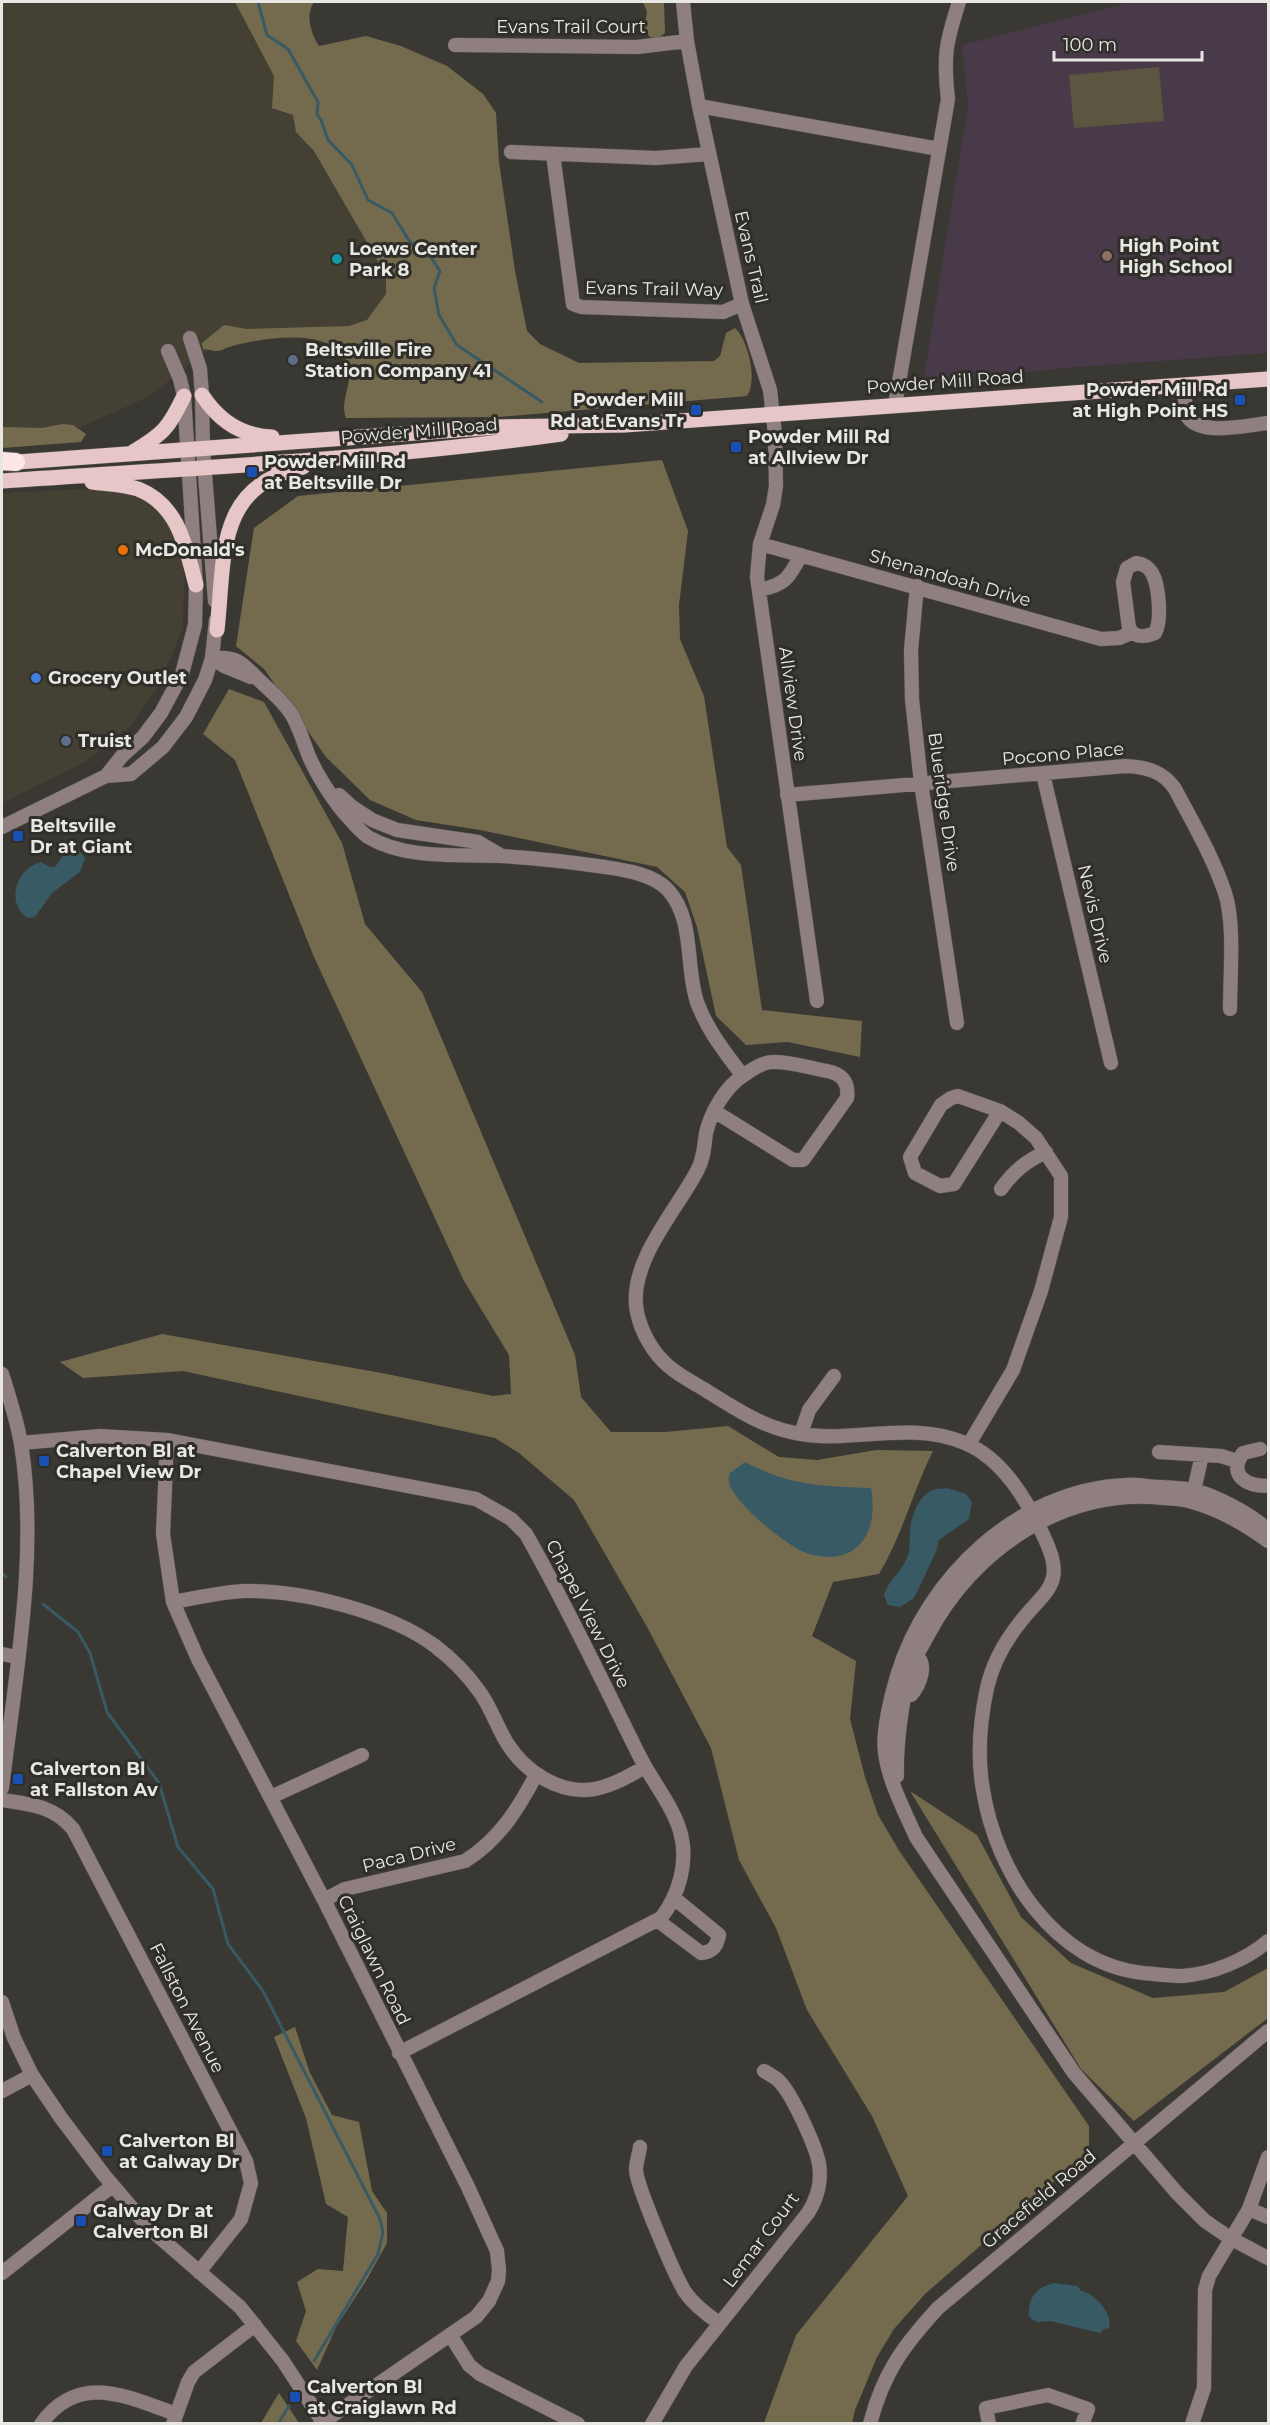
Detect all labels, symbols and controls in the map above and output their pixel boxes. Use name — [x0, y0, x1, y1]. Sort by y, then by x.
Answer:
street label: Evans Trail Court — [496, 16, 646, 38]
scale bar — [1054, 24, 1202, 62]
text: 100 m — [1063, 34, 1117, 56]
street label: Evans Trail — [730, 209, 772, 305]
place label: High Point High School — [1119, 235, 1233, 278]
place label: Loews Center Park 8 — [349, 238, 478, 281]
marker: High Point High School — [1100, 249, 1114, 263]
marker: Loews Center Park 8 — [330, 252, 344, 266]
street label: Evans Trail Way — [585, 277, 723, 301]
place label: Beltsville Fire Station Company 41 — [305, 339, 492, 382]
marker: Beltsville Fire Station Company 41 — [286, 353, 300, 367]
street label: Powder Mill Road — [866, 366, 1024, 398]
place label: Powder Mill Rd at High Point HS — [1072, 379, 1228, 422]
place label: Powder Mill Rd at Evans Tr — [550, 389, 684, 432]
marker: Powder Mill Rd at High Point HS — [1233, 393, 1247, 407]
marker: Powder Mill Rd at Evans Tr — [689, 403, 703, 417]
street label: Powder Mill Road — [339, 413, 499, 449]
place label: Powder Mill Rd at Allview Dr — [748, 426, 890, 469]
marker: Powder Mill Rd at Allview Dr — [729, 440, 743, 454]
place label: Powder Mill Rd at Beltsville Dr — [264, 451, 406, 494]
marker: Powder Mill Rd at Beltsville Dr — [245, 465, 259, 479]
place label: McDonald's — [135, 539, 245, 561]
marker: McDonald's — [116, 543, 130, 557]
street label: Shenandoah Drive — [867, 544, 1033, 612]
street label: Allview Drive — [774, 645, 812, 763]
place label: Grocery Outlet — [48, 667, 187, 689]
marker: Grocery Outlet — [29, 671, 43, 685]
place label: Truist — [78, 730, 132, 752]
street label: Blueridge Drive — [923, 731, 965, 873]
marker: Truist — [59, 734, 73, 748]
street label: Pocono Place — [1001, 738, 1125, 770]
place label: Beltsville Dr at Giant — [30, 815, 133, 858]
marker: Beltsville Dr at Giant — [11, 829, 25, 843]
street label: Nevis Drive — [1073, 863, 1117, 966]
place label: Calverton Bl at Chapel View Dr — [56, 1440, 202, 1483]
marker: Calverton Bl at Chapel View Dr — [37, 1454, 51, 1468]
street label: Chapel View Drive — [541, 1536, 635, 1692]
place label: Calverton Bl at Fallston Av — [30, 1758, 158, 1801]
marker: Calverton Bl at Fallston Av — [11, 1772, 25, 1786]
street label: Paca Drive — [360, 1833, 458, 1877]
street label: Craiglawn Road — [333, 1891, 415, 2029]
street label: Fallston Avenue — [145, 1939, 229, 2077]
place label: Calverton Bl at Galway Dr — [119, 2130, 240, 2173]
marker: Calverton Bl at Galway Dr — [100, 2144, 114, 2158]
street label: Gracefield Road — [977, 2145, 1101, 2253]
street label: Lemar Court — [718, 2188, 804, 2292]
place label: Galway Dr at Calverton Bl — [93, 2200, 214, 2243]
marker: Galway Dr at Calverton Bl — [74, 2214, 88, 2228]
place label: Calverton Bl at Craiglawn Rd — [307, 2376, 457, 2419]
marker: Calverton Bl at Craiglawn Rd — [288, 2390, 302, 2404]

